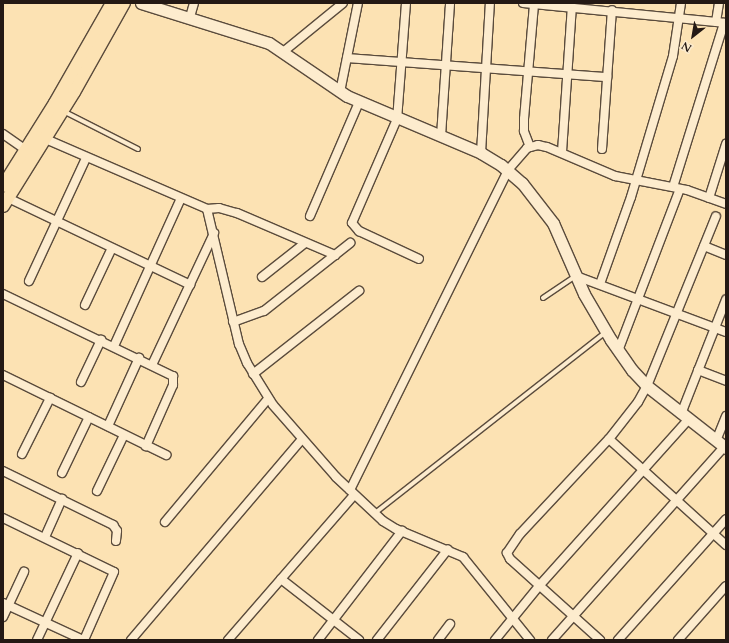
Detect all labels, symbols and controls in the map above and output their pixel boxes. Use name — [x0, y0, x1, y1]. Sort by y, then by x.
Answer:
north arrow — [673, 16, 713, 56]
text: N — [679, 38, 695, 56]

